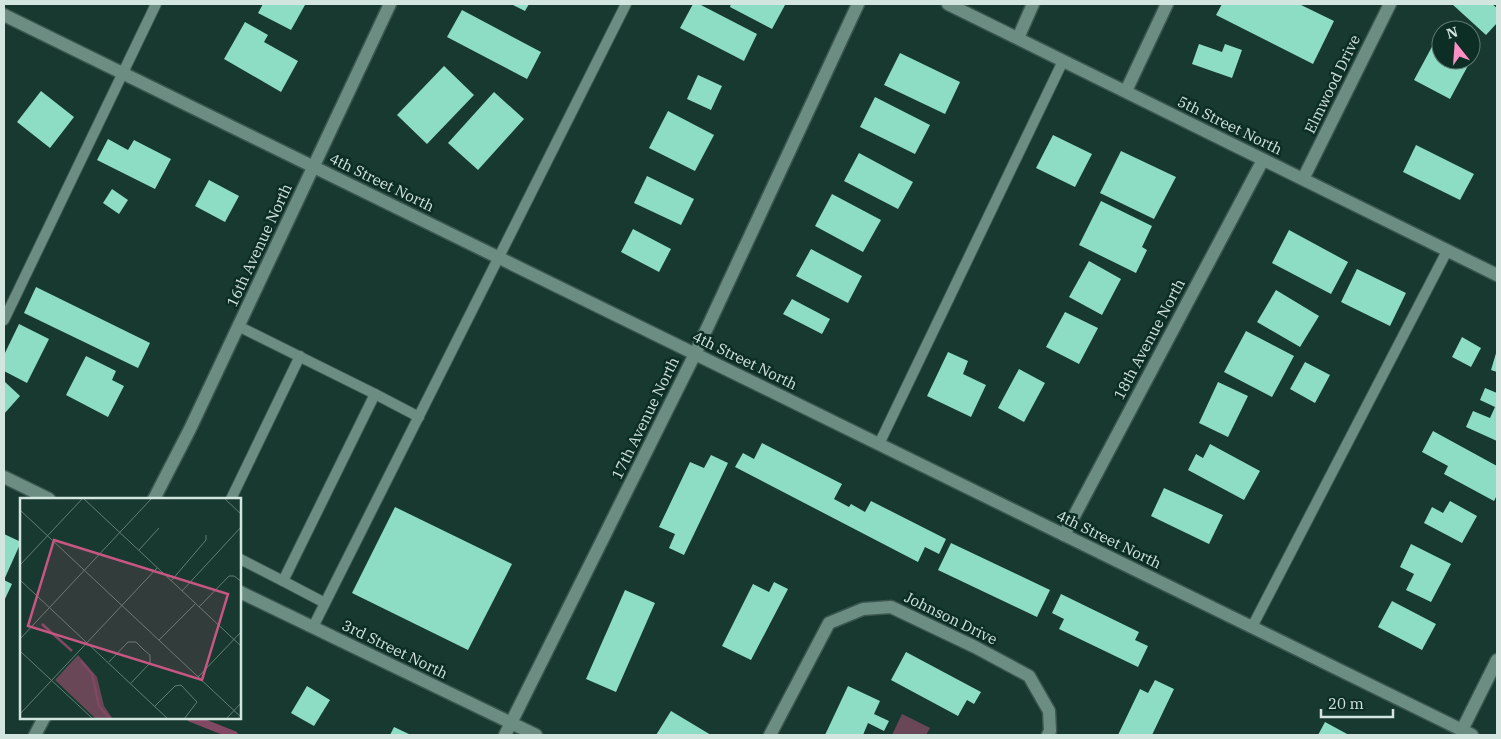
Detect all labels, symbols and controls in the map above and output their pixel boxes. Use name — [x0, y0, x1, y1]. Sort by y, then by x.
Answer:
north arrow — [1431, 20, 1481, 70]
text: N — [1444, 22, 1460, 43]
street label: Elmwood Drive — [1300, 32, 1364, 136]
street label: 5th Street North — [1174, 91, 1286, 159]
street label: 4th Street North — [326, 148, 438, 216]
street label: 16th Avenue North — [222, 180, 296, 310]
street label: 18th Avenue North — [1109, 275, 1189, 403]
street label: 4th Street North — [689, 326, 801, 394]
street label: 17th Avenue North — [607, 354, 683, 482]
inset map — [20, 498, 241, 719]
street label: 4th Street North — [1053, 505, 1165, 573]
street label: Johnson Drive — [902, 587, 1000, 649]
street label: 3rd Street North — [339, 615, 451, 683]
scale bar — [1321, 686, 1394, 718]
text: 20 m — [1328, 694, 1364, 713]

